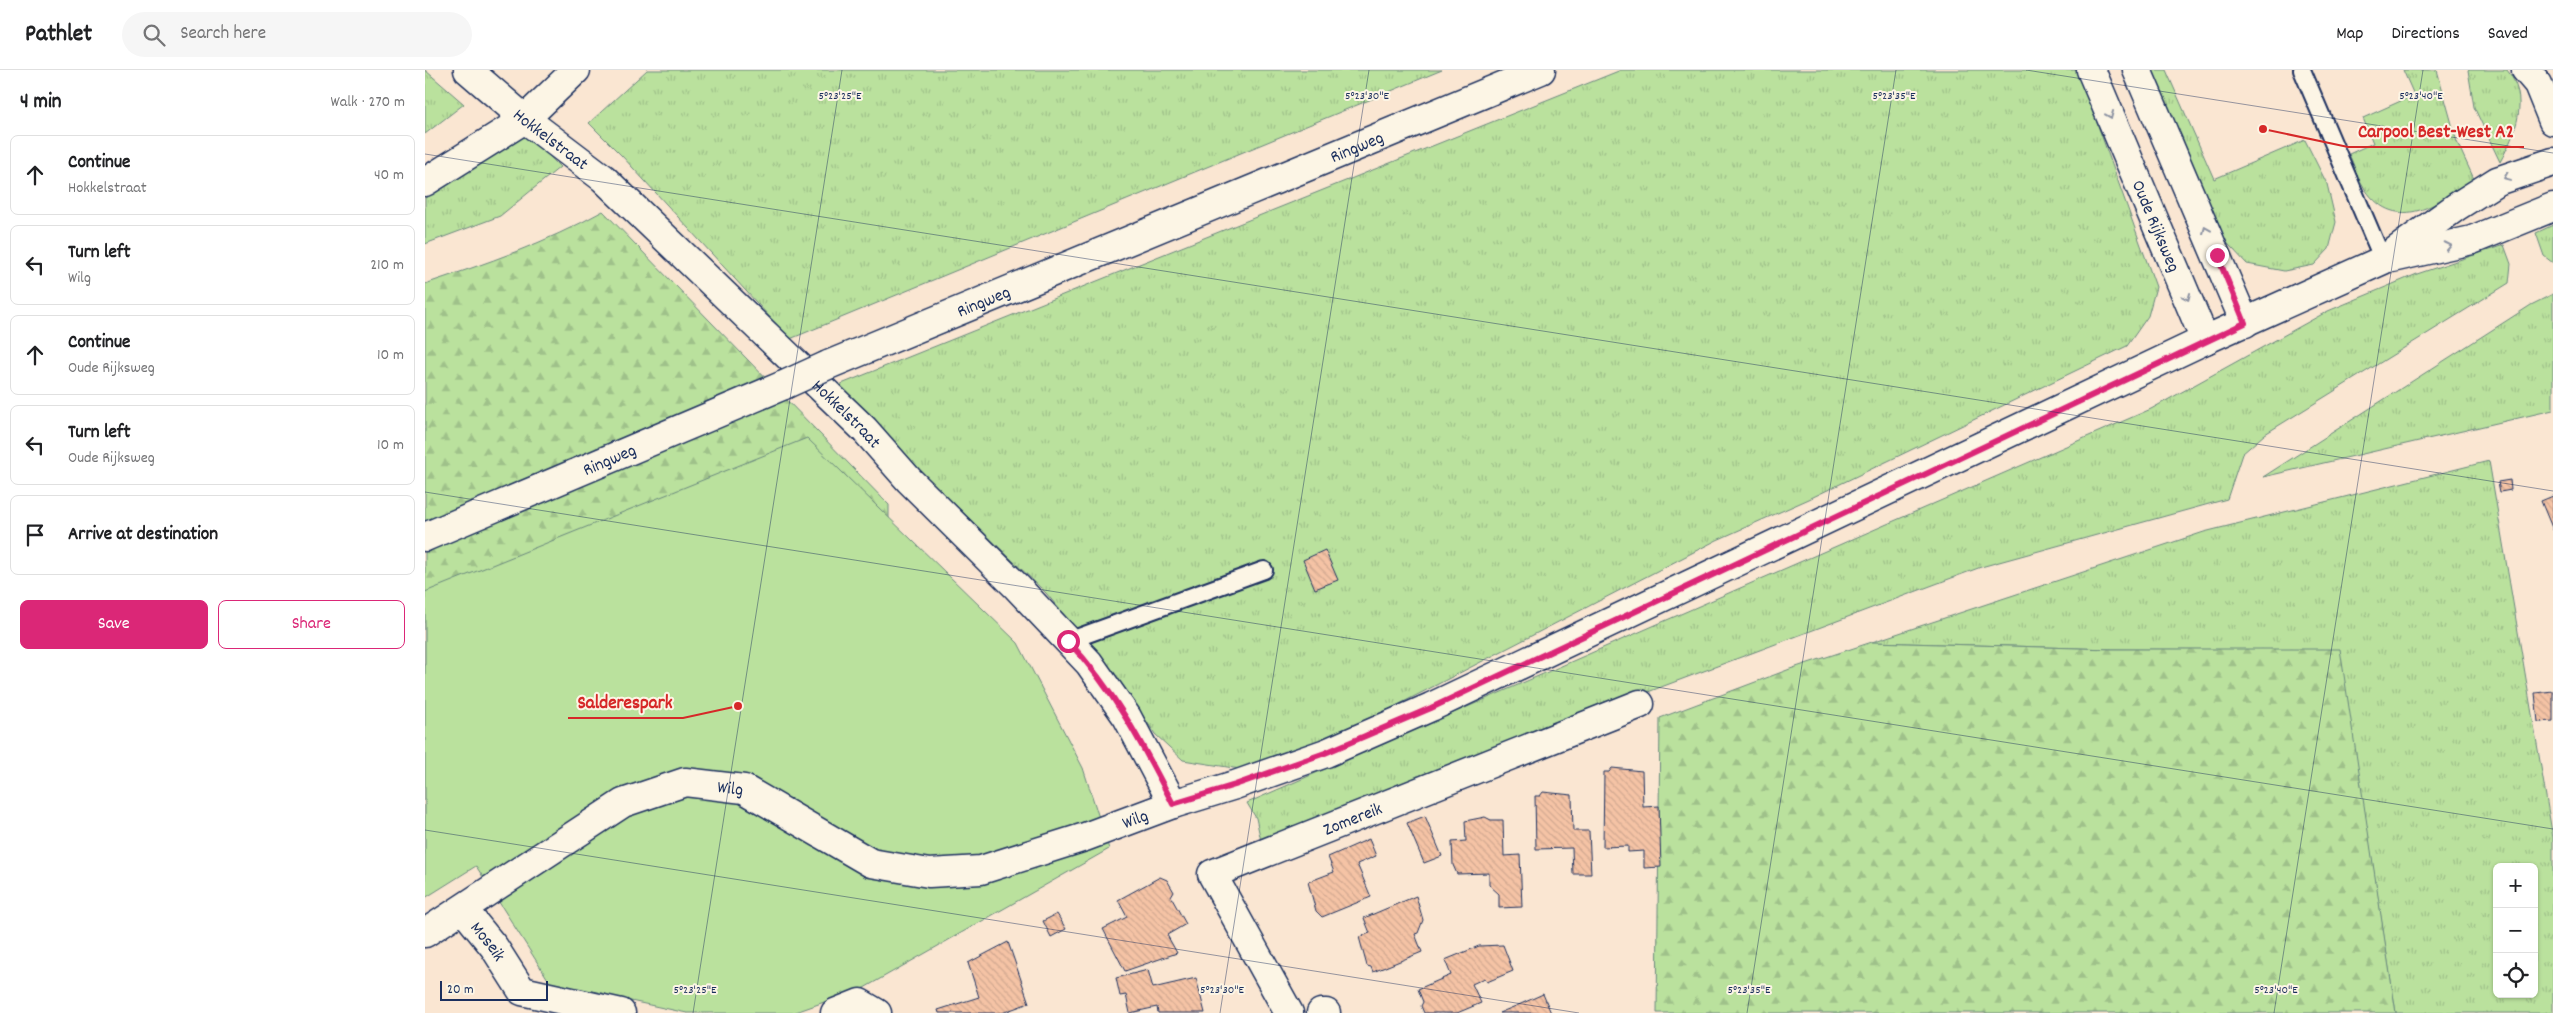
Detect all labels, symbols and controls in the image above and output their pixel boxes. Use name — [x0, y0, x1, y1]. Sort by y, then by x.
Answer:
search box — [122, 12, 472, 57]
text: Pathlet — [25, 18, 92, 52]
icon: search — [140, 21, 168, 49]
text: Search here — [180, 21, 266, 48]
text: Map — [2336, 22, 2363, 47]
text: Directions — [2391, 22, 2460, 47]
text: Saved — [2488, 22, 2528, 47]
text: 4 min — [20, 88, 62, 118]
text: 5°23'25"E — [819, 88, 862, 105]
text: 5°23'30"E — [1345, 88, 1390, 105]
text: 5°23'35"E — [1873, 88, 1916, 105]
text: 5°23'40"E — [2399, 88, 2443, 105]
text: Walk · 270 m — [330, 91, 405, 114]
street label: Hokkelstraat — [506, 104, 593, 178]
one-way arrow — [2104, 110, 2115, 119]
callout: Carpool Best-West A2 — [2348, 113, 2524, 147]
text: Carpool Best-West A2 — [2358, 120, 2514, 147]
street label: Ringweg — [1327, 126, 1388, 171]
text: Continue — [68, 150, 130, 177]
icon: ahead — [21, 161, 49, 189]
text: 40 m — [374, 164, 404, 187]
one-way arrow — [2503, 171, 2511, 181]
text: Hokkelstraat — [68, 177, 147, 200]
street label: Oude Rijksweg — [2124, 177, 2185, 277]
one-way arrow — [2201, 226, 2212, 235]
text: Turn left — [68, 240, 131, 267]
one-way arrow — [2444, 241, 2453, 251]
route end — [2206, 244, 2229, 267]
icon: left — [21, 251, 49, 279]
text: 210 m — [370, 254, 404, 277]
text: Wilg — [68, 267, 91, 290]
street label: Ringweg — [954, 281, 1015, 325]
one-way arrow — [2180, 292, 2191, 301]
text: Continue — [68, 330, 130, 357]
icon: ahead — [21, 341, 49, 369]
text: 10 m — [377, 344, 404, 367]
text: Oude Rijksweg — [68, 357, 155, 380]
street label: Hokkelstraat — [805, 375, 886, 455]
text: Turn left — [68, 420, 131, 447]
icon: left — [21, 431, 49, 459]
text: 10 m — [377, 434, 404, 457]
street label: Ringweg — [580, 439, 641, 484]
text: Oude Rijksweg — [68, 447, 155, 470]
icon: arrive — [21, 521, 49, 549]
text: Arrive at destination — [68, 522, 218, 549]
button: Save — [20, 600, 208, 649]
button: Share — [218, 600, 405, 649]
route start — [1057, 630, 1080, 653]
callout: Salderespark — [568, 684, 683, 718]
text: Salderespark — [577, 691, 673, 718]
street label: Wilg — [716, 776, 744, 804]
street label: Zomereik — [1320, 798, 1387, 844]
street label: Wilg — [1119, 804, 1152, 837]
map controls — [2493, 863, 2538, 998]
button: + — [2493, 863, 2538, 908]
button: − — [2493, 908, 2538, 953]
street label: Moseik — [463, 917, 510, 967]
button: locate — [2493, 953, 2538, 998]
scale bar — [440, 978, 547, 1001]
text: 20 m — [447, 980, 474, 1000]
text: 5°23'25"E — [674, 982, 717, 999]
text: 5°23'30"E — [1200, 982, 1245, 999]
text: 5°23'35"E — [1728, 982, 1771, 999]
text: 5°23'40"E — [2254, 982, 2298, 999]

